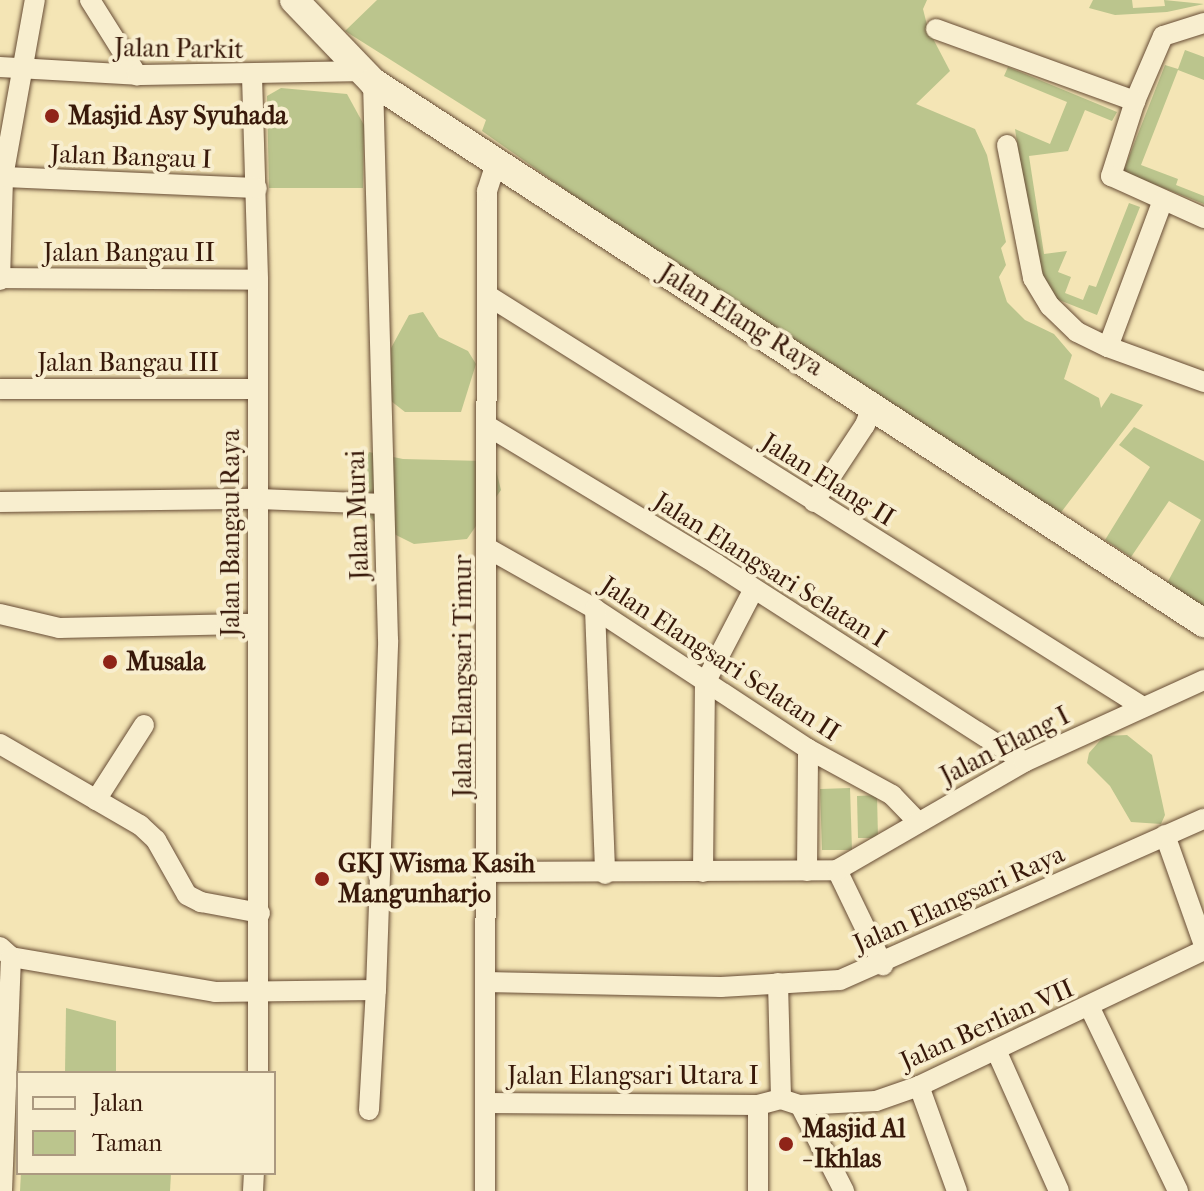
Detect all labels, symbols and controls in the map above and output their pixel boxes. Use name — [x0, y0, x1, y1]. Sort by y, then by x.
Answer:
street label: Jalan Parkit — [114, 32, 244, 66]
place label: Masjid Asy Syuhada — [68, 100, 287, 132]
marker: Masjid Asy Syuhada — [43, 107, 61, 125]
street label: Jalan Bangau I — [50, 139, 212, 175]
street label: Jalan Bangau II — [43, 237, 215, 269]
street label: Jalan Elang Raya — [653, 257, 829, 383]
street label: Jalan Bangau III — [37, 347, 219, 379]
street label: Jalan Elang II — [756, 427, 900, 533]
street label: Jalan Bangau Raya — [215, 429, 247, 637]
street label: Jalan Murai — [340, 449, 376, 581]
street label: Jalan Elangsari Selatan I — [648, 486, 892, 654]
street label: Jalan Elangsari Timur — [447, 555, 479, 797]
street label: Jalan Elangsari Selatan II — [595, 570, 845, 748]
place label: Musala — [126, 646, 205, 678]
marker: Musala — [101, 653, 119, 671]
street label: Jalan Elang I — [935, 700, 1075, 792]
street label: Jalan Elangsari Raya — [849, 838, 1069, 960]
place label: GKJ Wisma Kasih Mangunharjo — [338, 848, 535, 910]
marker: GKJ Wisma Kasih Mangunharjo — [313, 870, 331, 888]
street label: Jalan Berlian VII — [895, 973, 1079, 1077]
street label: Jalan Elangsari Utara I — [507, 1060, 759, 1092]
legend — [16, 1071, 276, 1175]
text: Jalan — [92, 1089, 143, 1117]
place label: Masjid Al - Ikhlas — [802, 1113, 905, 1174]
text: Taman — [92, 1129, 162, 1157]
marker: Masjid Al - Ikhlas — [777, 1135, 795, 1153]

